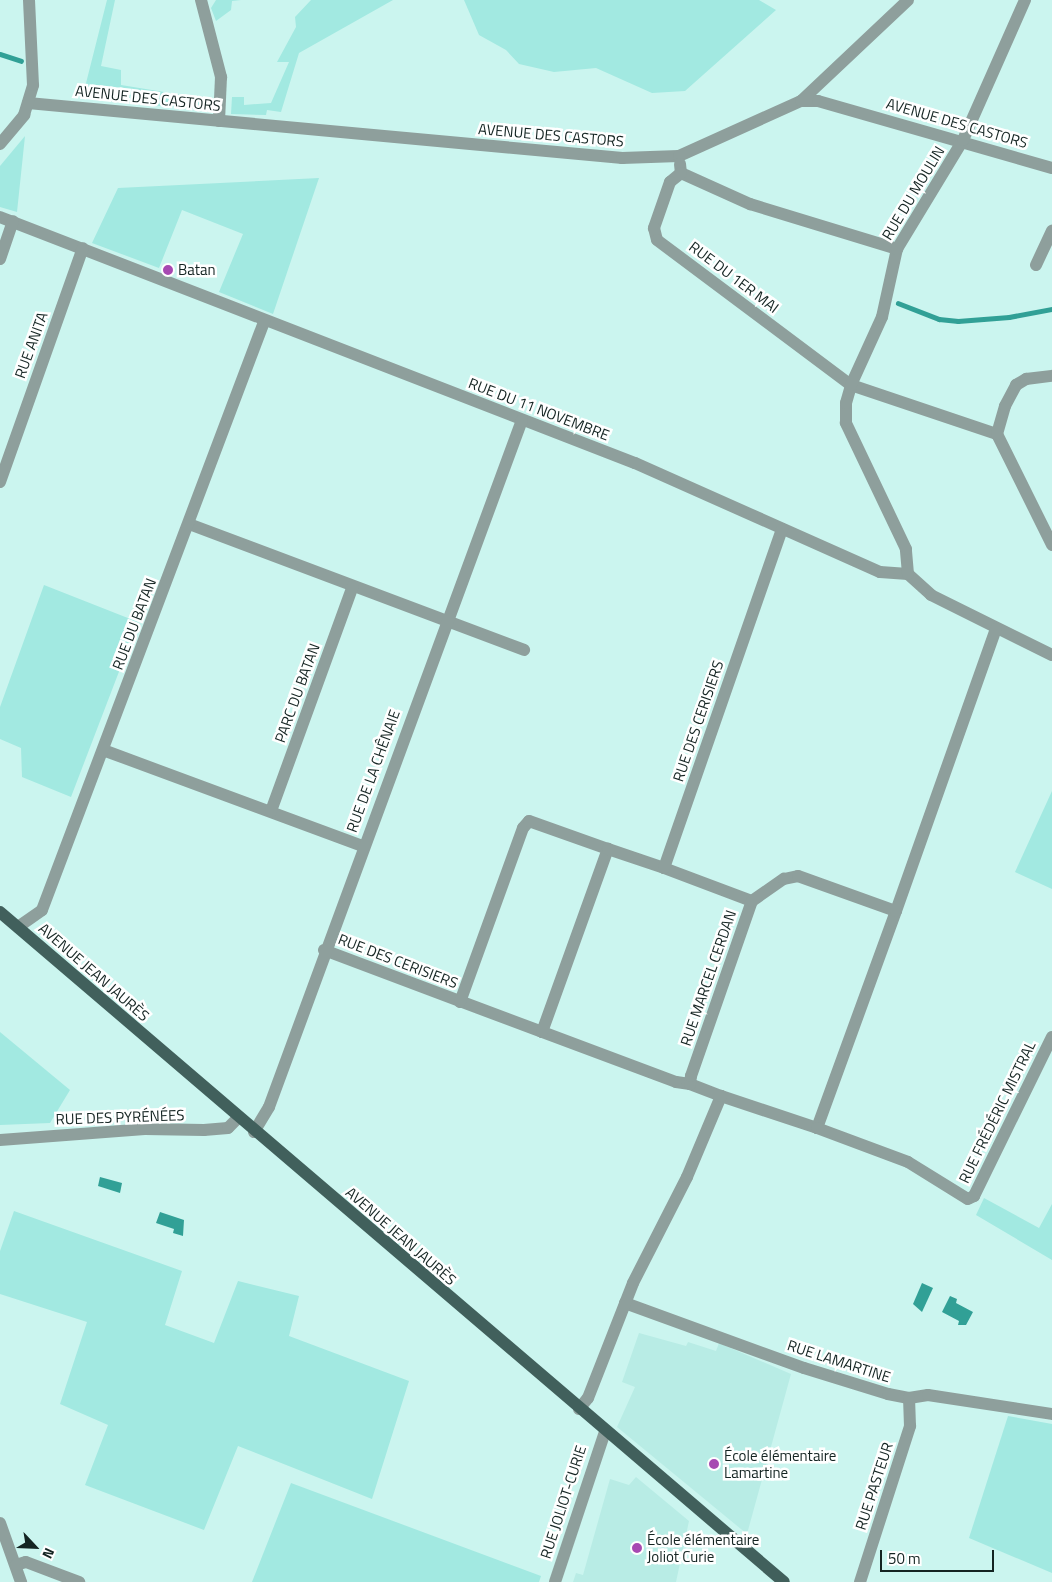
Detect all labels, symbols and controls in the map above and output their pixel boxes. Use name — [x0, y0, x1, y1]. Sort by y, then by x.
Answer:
street label: AVENUE DES CASTORS — [74, 81, 222, 115]
street label: AVENUE DES CASTORS — [884, 94, 1030, 152]
street label: AVENUE DES CASTORS — [477, 120, 625, 150]
street label: RUE DU MOULIN — [878, 143, 948, 243]
street label: RUE DU 1ER MAI — [686, 237, 782, 317]
place label: Batan — [178, 261, 216, 279]
marker: Batan — [162, 264, 174, 276]
street label: RUE ANITA — [11, 309, 51, 381]
street label: RUE DU 11 NOVEMBRE — [466, 374, 612, 444]
street label: RUE DU BATAN — [108, 576, 160, 672]
street label: PARC DU BATAN — [271, 641, 323, 745]
street label: RUE DES CERISIERS — [669, 658, 727, 784]
street label: RUE DE LA CHÊNAIE — [343, 707, 403, 835]
street label: RUE MARCEL CERDAN — [676, 908, 740, 1048]
street label: AVENUE JEAN JAURÈS — [35, 919, 153, 1025]
street label: RUE DES CERISIERS — [336, 930, 460, 992]
street label: RUE FRÉDÉRIC MISTRAL — [955, 1038, 1039, 1186]
street label: RUE DES PYRÉNÉES — [55, 1106, 185, 1128]
street label: AVENUE JEAN JAURÈS — [342, 1183, 460, 1289]
street label: RUE LAMARTINE — [785, 1336, 893, 1386]
street label: RUE PASTEUR — [851, 1440, 897, 1532]
street label: RUE JOLIOT-CURIE — [536, 1443, 590, 1561]
place label: École élémentaire Lamartine — [724, 1446, 836, 1481]
marker: École élémentaire Lamartine — [708, 1458, 720, 1470]
north arrow — [10, 1522, 60, 1572]
place label: École élémentaire Joliot Curie — [647, 1530, 759, 1565]
scale bar — [882, 1540, 996, 1572]
marker: École élémentaire Joliot Curie — [631, 1542, 643, 1554]
text: N — [37, 1545, 61, 1562]
text: 50 m — [888, 1547, 921, 1570]

